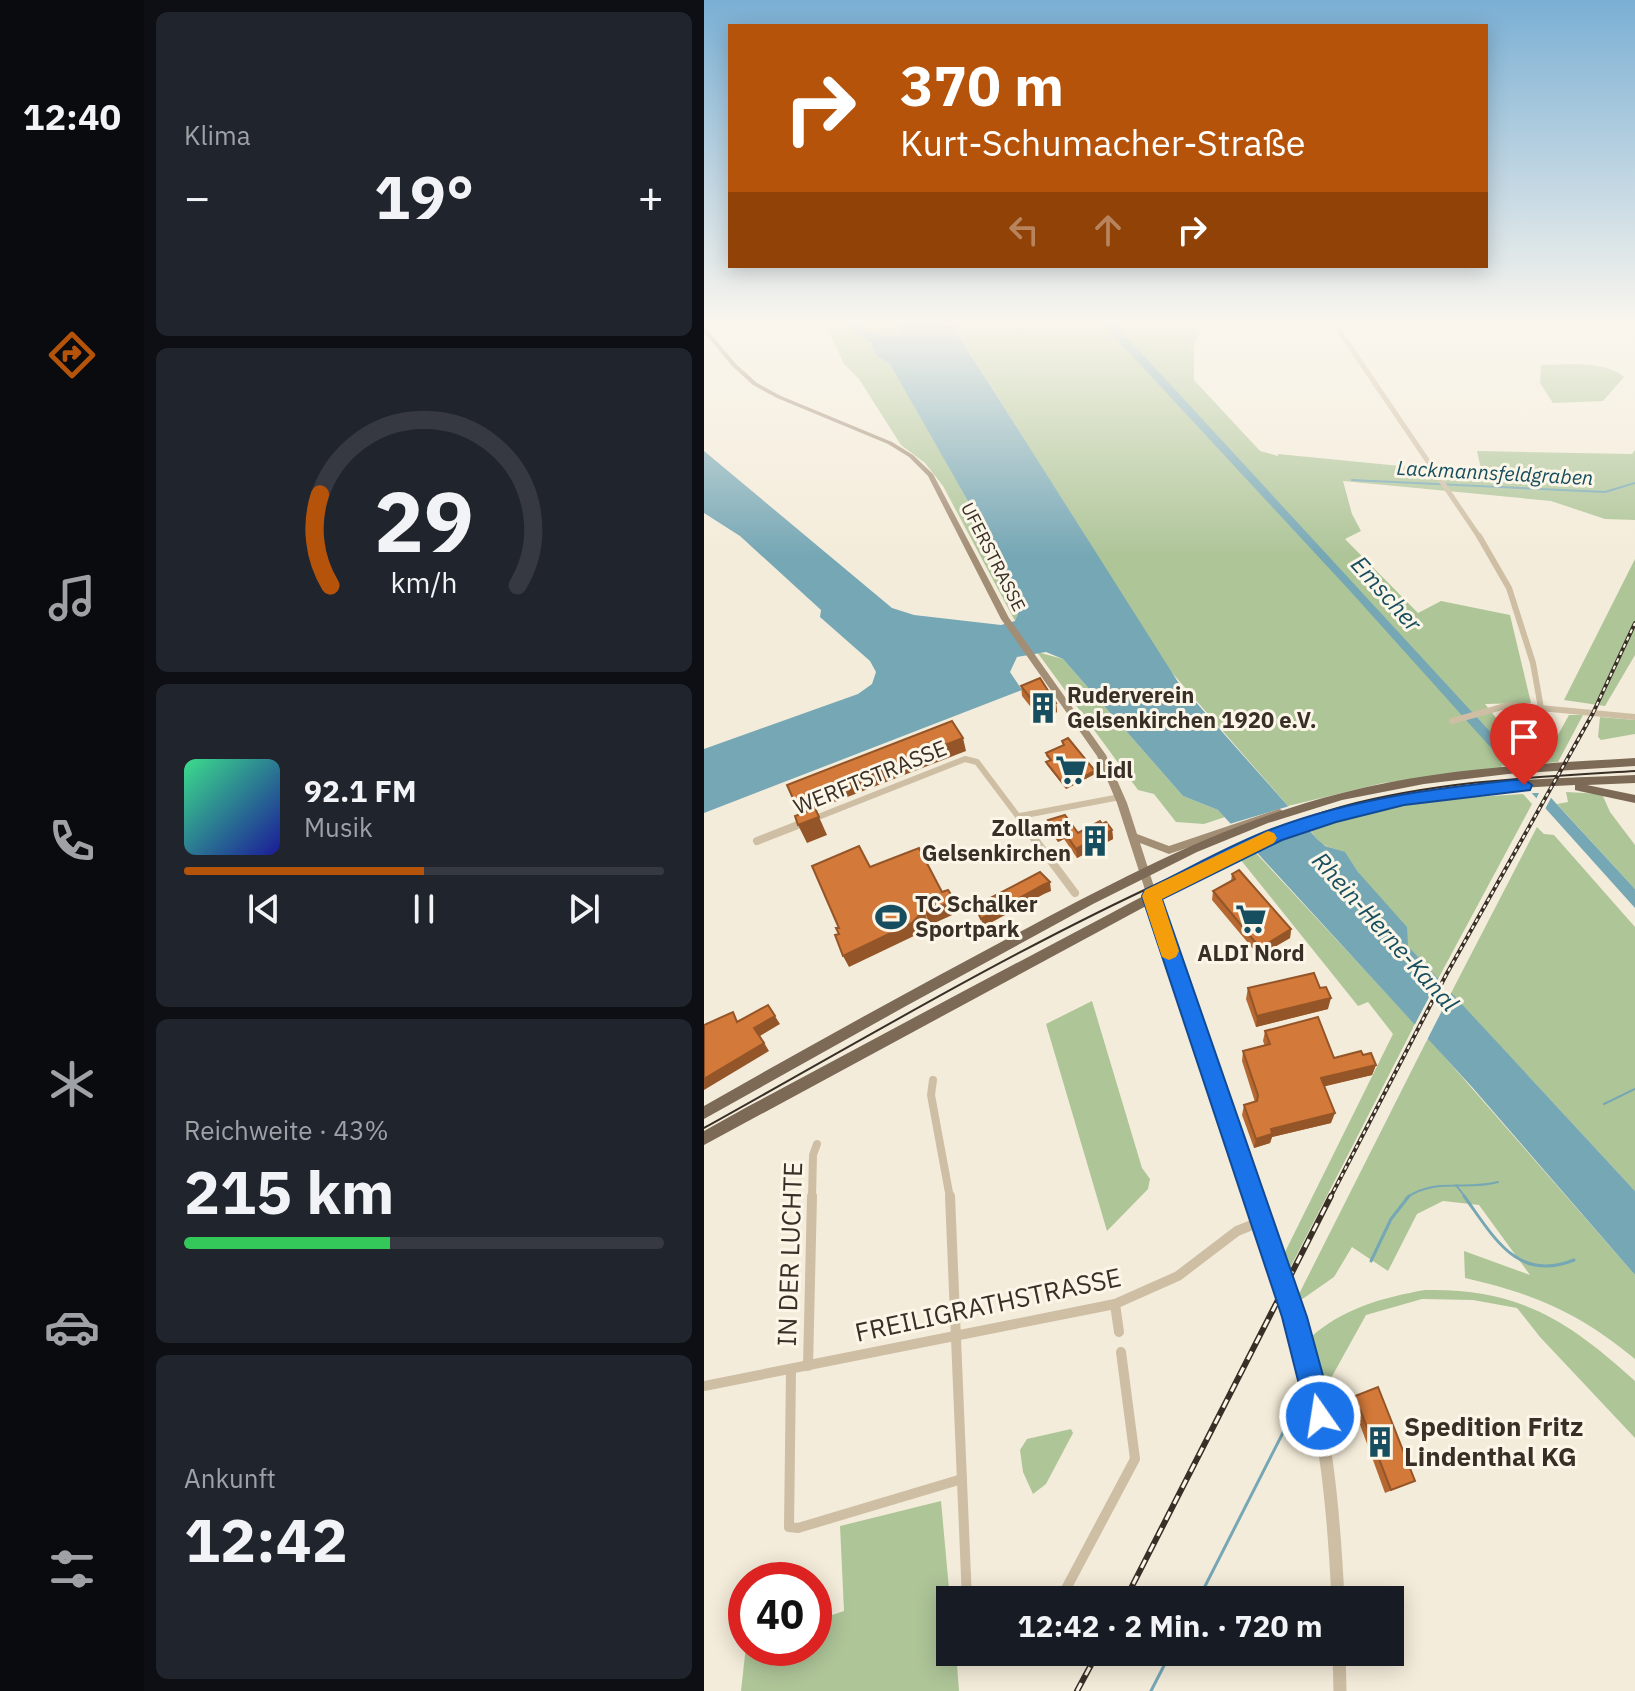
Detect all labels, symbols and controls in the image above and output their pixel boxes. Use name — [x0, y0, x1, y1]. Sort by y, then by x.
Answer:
text: 370 m — [900, 49, 1064, 121]
icon: right — [768, 56, 872, 160]
text: 12:40 — [23, 93, 121, 140]
text: Klima — [184, 118, 251, 152]
text: Kurt-Schumacher-Straße — [900, 119, 1306, 166]
text: 19° — [374, 157, 474, 236]
text: − — [184, 168, 210, 225]
text: + — [638, 168, 664, 225]
icon: left — [1002, 208, 1046, 252]
icon: ahead — [1086, 208, 1130, 252]
icon: right — [1170, 208, 1214, 252]
icon: directions — [44, 327, 100, 383]
water label: Lackmannsfeldgraben — [1396, 454, 1594, 491]
text: 29 — [374, 466, 474, 574]
street label: UFERSTRASSE — [956, 498, 1031, 615]
water label: Emscher — [1344, 549, 1430, 639]
text: km/h — [390, 564, 458, 601]
icon: music — [44, 570, 100, 626]
place label: Ruderverein Gelsenkirchen 1920 e.V. — [1067, 680, 1317, 734]
building icon: Ruderverein Gelsenkirchen 1920 e.V. — [1026, 691, 1060, 725]
pin — [1490, 703, 1558, 785]
icon: arrive — [1502, 715, 1546, 759]
street label: WERFTSTRASSE — [789, 733, 951, 820]
supermarket icon: Lidl — [1054, 753, 1088, 787]
place label: Lidl — [1095, 755, 1133, 784]
text: 92.1 FM — [304, 771, 417, 810]
text: Musik — [304, 810, 373, 844]
icon: phone — [44, 813, 100, 869]
place label: Zollamt Gelsenkirchen — [922, 813, 1071, 867]
building icon: Zollamt Gelsenkirchen — [1078, 824, 1112, 858]
water label: Rhein-Herne-Kanal — [1305, 845, 1466, 1018]
icon: previous — [242, 887, 286, 931]
icon: pause — [402, 887, 446, 931]
icon: next — [562, 887, 606, 931]
place label: TC Schalker Sportpark — [915, 889, 1038, 943]
sports icon: TC Schalker Sportpark — [874, 900, 908, 934]
supermarket icon: ALDI Nord — [1234, 902, 1268, 936]
place label: ALDI Nord — [1197, 938, 1305, 967]
icon: climate — [44, 1056, 100, 1112]
text: Reichweite · 43% — [184, 1113, 389, 1147]
text: 215 km — [184, 1152, 394, 1231]
street label: IN DER LUCHTE — [769, 1161, 809, 1347]
street label: FREILIGRATHSTRASSE — [852, 1259, 1124, 1349]
icon: car — [44, 1299, 100, 1355]
position arrow — [1278, 1374, 1362, 1458]
place label: Spedition Fritz Lindenthal KG — [1404, 1409, 1583, 1473]
building icon: Spedition Fritz Lindenthal KG — [1363, 1425, 1397, 1459]
text: Ankunft — [184, 1461, 276, 1495]
text: 12:42 — [184, 1500, 348, 1579]
icon: filters — [44, 1541, 100, 1597]
speed limit sign: 40 — [728, 1562, 832, 1666]
text: 12:42 · 2 Min. · 720 m — [1017, 1606, 1323, 1645]

